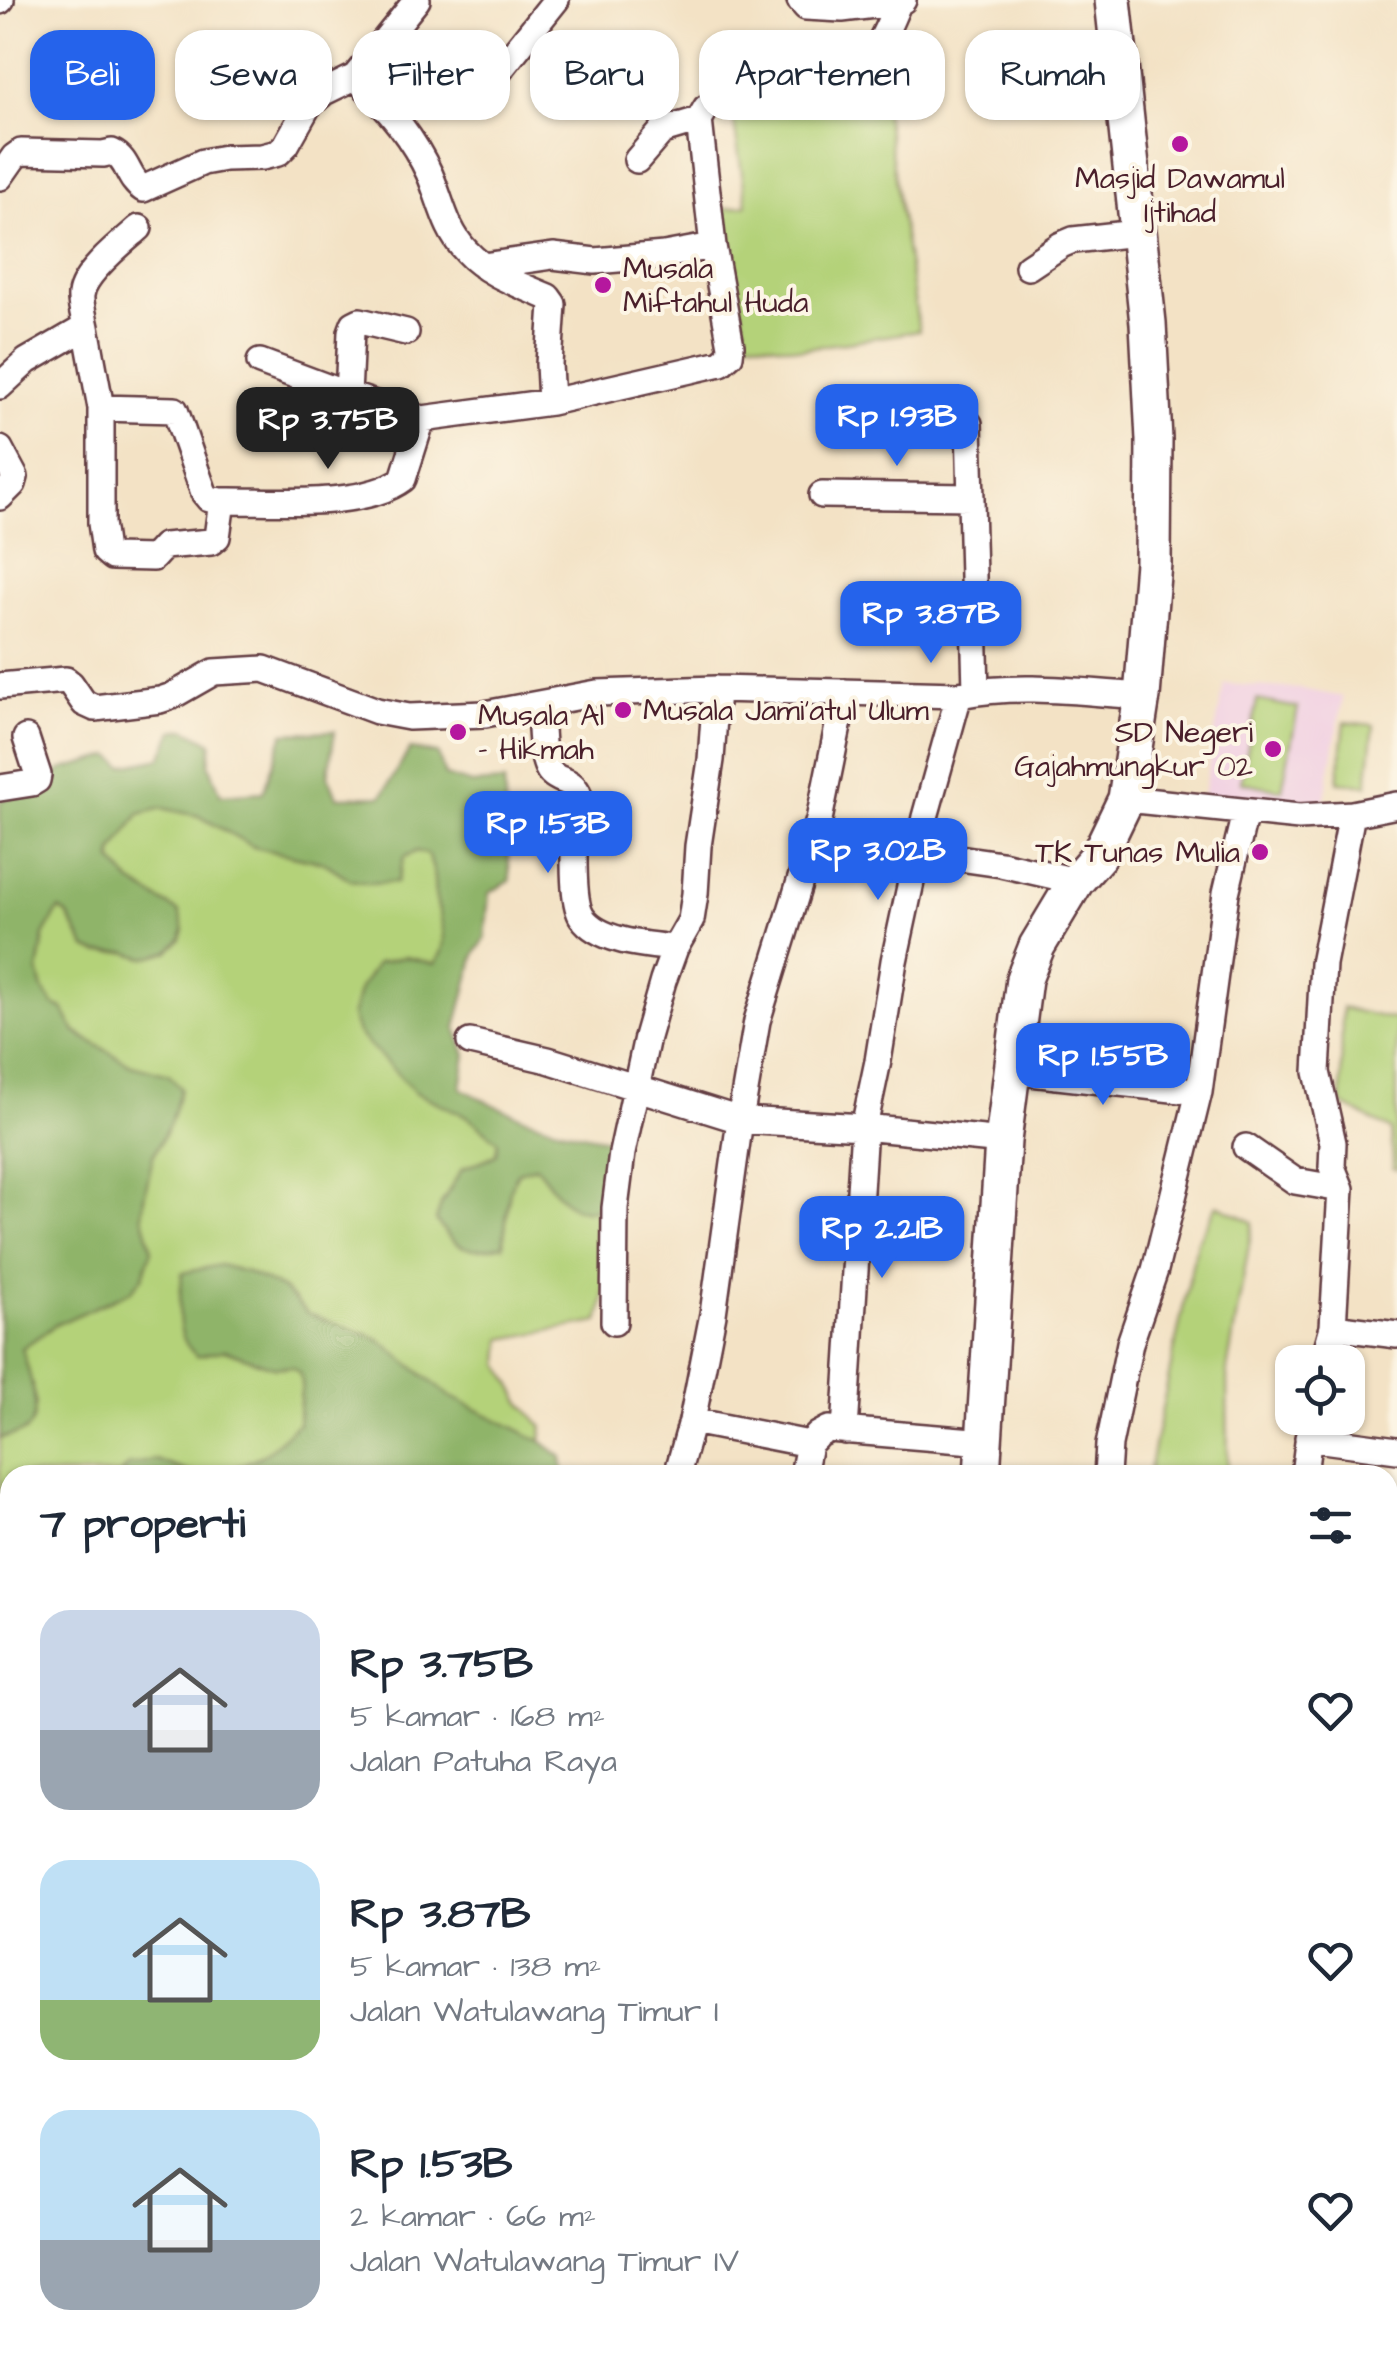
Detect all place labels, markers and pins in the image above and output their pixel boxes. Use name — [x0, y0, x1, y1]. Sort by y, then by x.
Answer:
marker: Masjid Dawamul Ijtihad — [1169, 133, 1191, 155]
place label: Masjid Dawamul Ijtihad — [1075, 158, 1285, 234]
place label: Musala Miftahul Huda — [623, 248, 808, 324]
marker: Musala Miftahul Huda — [592, 274, 614, 296]
pin: Rp 1.93B — [794, 384, 1000, 469]
pin: Rp 3.75B — [225, 387, 431, 472]
pin: Rp 3.87B — [828, 581, 1034, 666]
place label: Musala Jami'atul Ulum — [643, 690, 929, 732]
place label: Musala Al - Hikmah — [478, 695, 604, 771]
marker: Musala Jami'atul Ulum — [612, 699, 634, 721]
place label: SD Negeri Gajahmungkur 02 — [1014, 712, 1253, 789]
marker: Musala Al - Hikmah — [447, 721, 469, 743]
marker: SD Negeri Gajahmungkur 02 — [1262, 738, 1284, 760]
pin: Rp 1.53B — [445, 791, 651, 876]
pin: Rp 3.02B — [775, 818, 981, 903]
place label: TK Tunas Mulia — [1035, 832, 1240, 874]
marker: TK Tunas Mulia — [1249, 841, 1271, 863]
pin: Rp 1.55B — [1000, 1023, 1206, 1108]
pin: Rp 2.21B — [779, 1196, 985, 1281]

